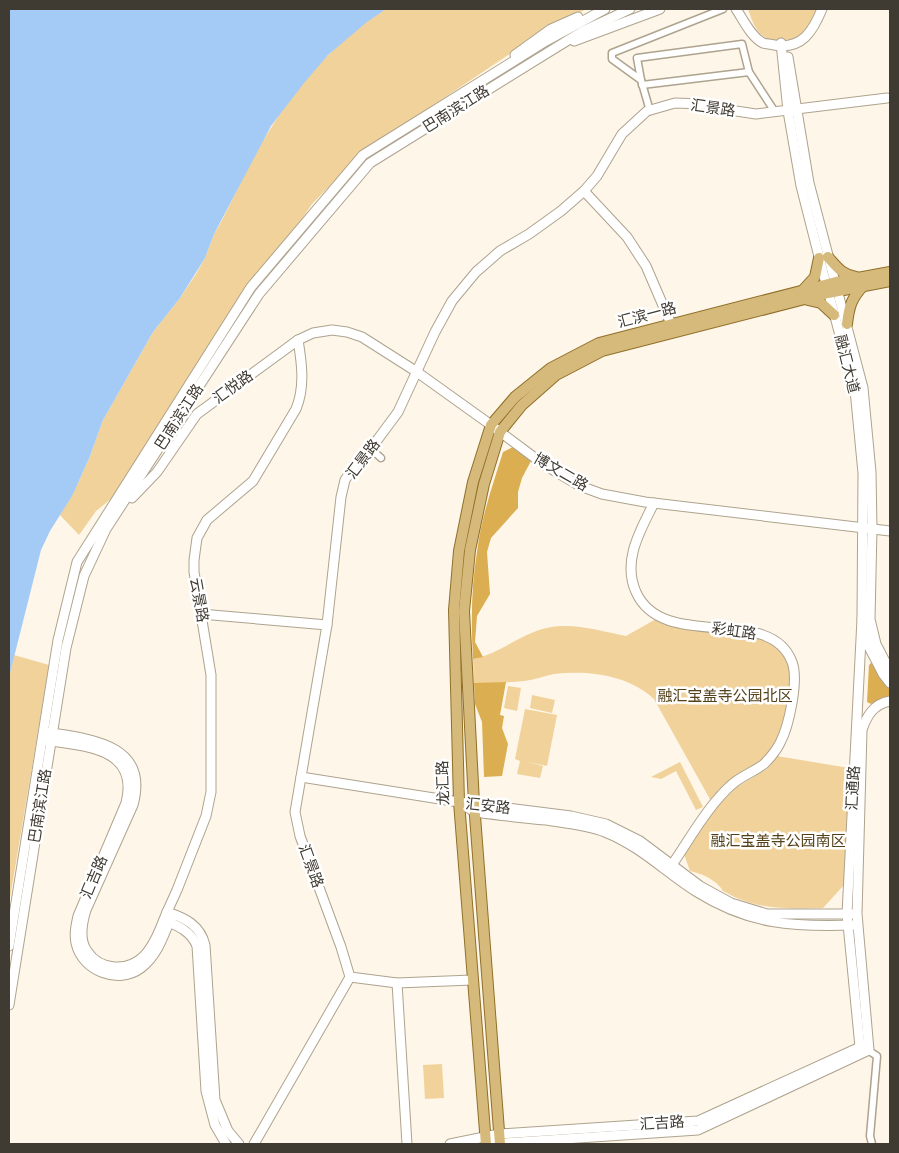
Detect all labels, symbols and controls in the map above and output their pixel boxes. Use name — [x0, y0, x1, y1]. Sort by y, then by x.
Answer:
street label: 巴南滨江路 — [419, 81, 493, 137]
street label: 汇景路 — [689, 96, 737, 120]
street label: 汇滨一路 — [616, 299, 678, 331]
street label: 融汇大道 — [831, 333, 863, 395]
street label: 汇悦路 — [210, 366, 256, 408]
street label: 巴南滨江路 — [151, 381, 207, 453]
street label: 汇景路 — [342, 436, 384, 482]
street label: 博文二路 — [531, 449, 591, 495]
street label: 云景路 — [186, 576, 212, 624]
street label: 彩虹路 — [710, 619, 758, 643]
park label: 融汇宝盖寺公园北区 — [657, 687, 793, 705]
street label: 龙汇路 — [433, 760, 453, 806]
street label: 汇通路 — [843, 765, 863, 811]
street label: 巴南滨江路 — [25, 768, 55, 844]
street label: 汇安路 — [465, 795, 511, 817]
park label: 融汇宝盖寺公园南区 — [710, 832, 846, 850]
street label: 汇景路 — [295, 842, 327, 890]
street label: 汇吉路 — [77, 853, 111, 901]
street label: 汇吉路 — [639, 1112, 685, 1134]

